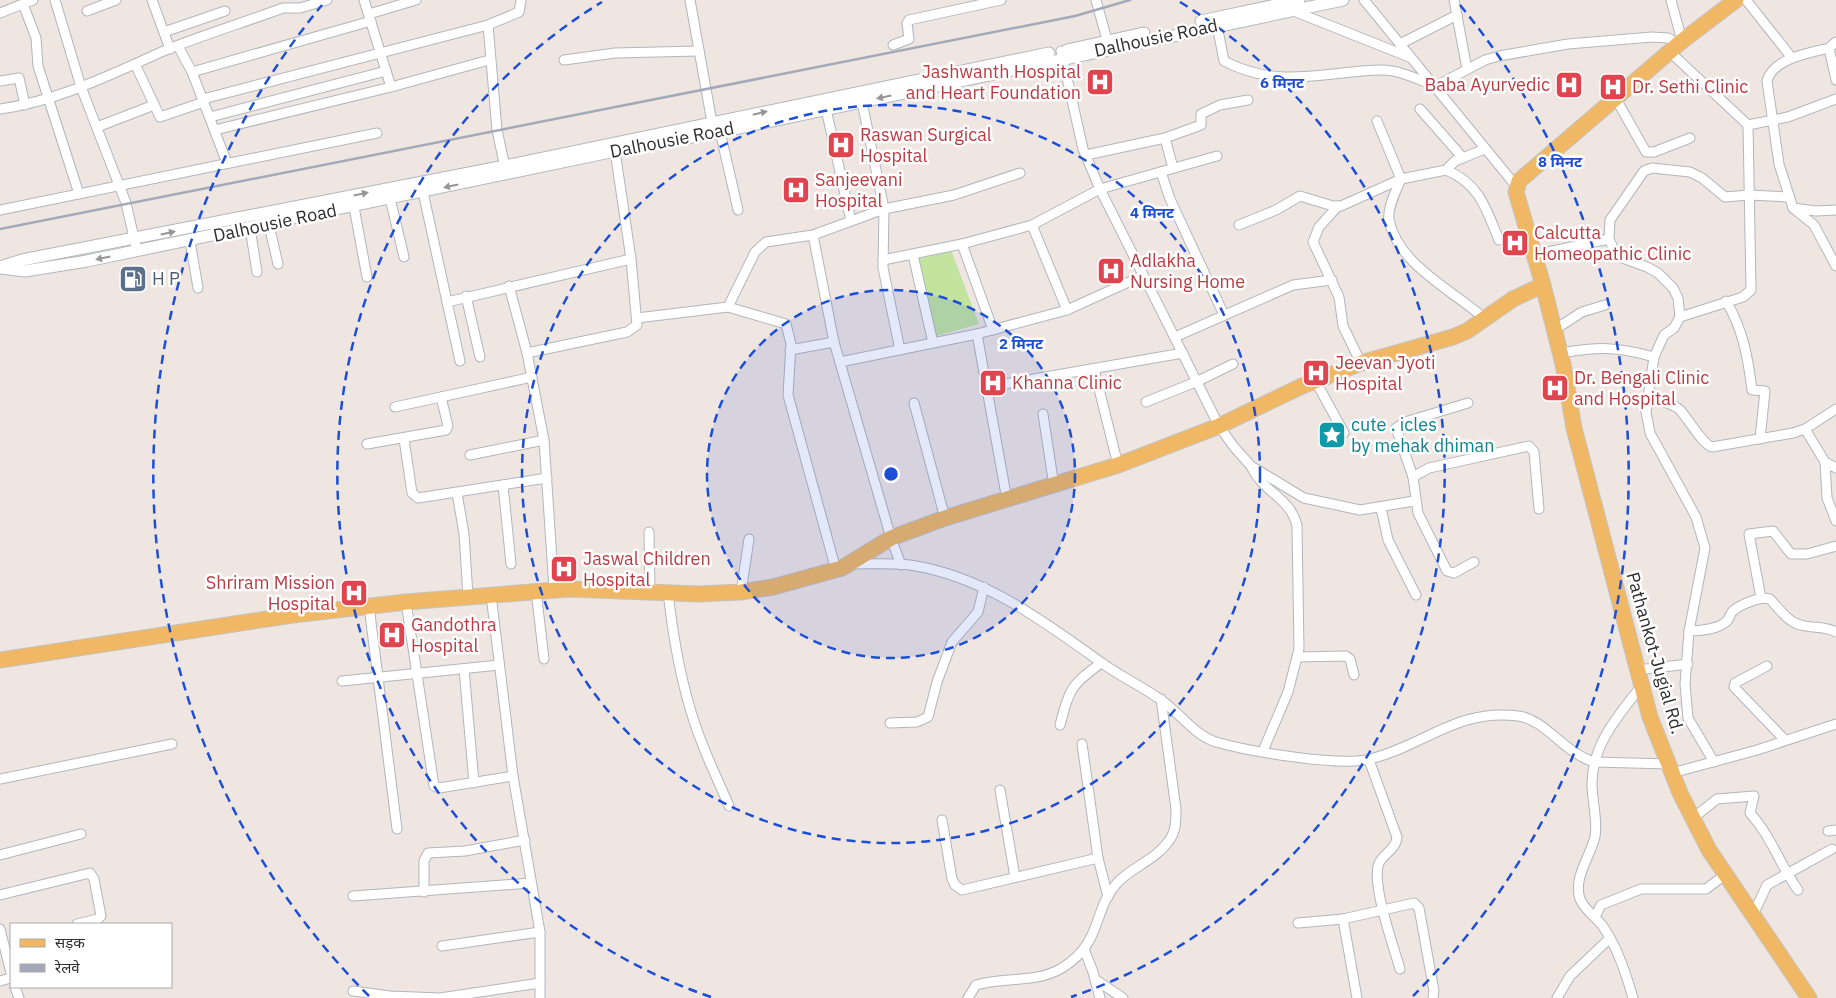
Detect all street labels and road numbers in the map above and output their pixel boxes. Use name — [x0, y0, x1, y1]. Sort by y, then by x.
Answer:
street label: Dalhousie Road — [1092, 13, 1220, 62]
street label: Dalhousie Road — [608, 116, 736, 163]
street label: Dalhousie Road — [211, 198, 339, 247]
street label: Pathankot-Jugial Rd. — [1621, 569, 1690, 736]

